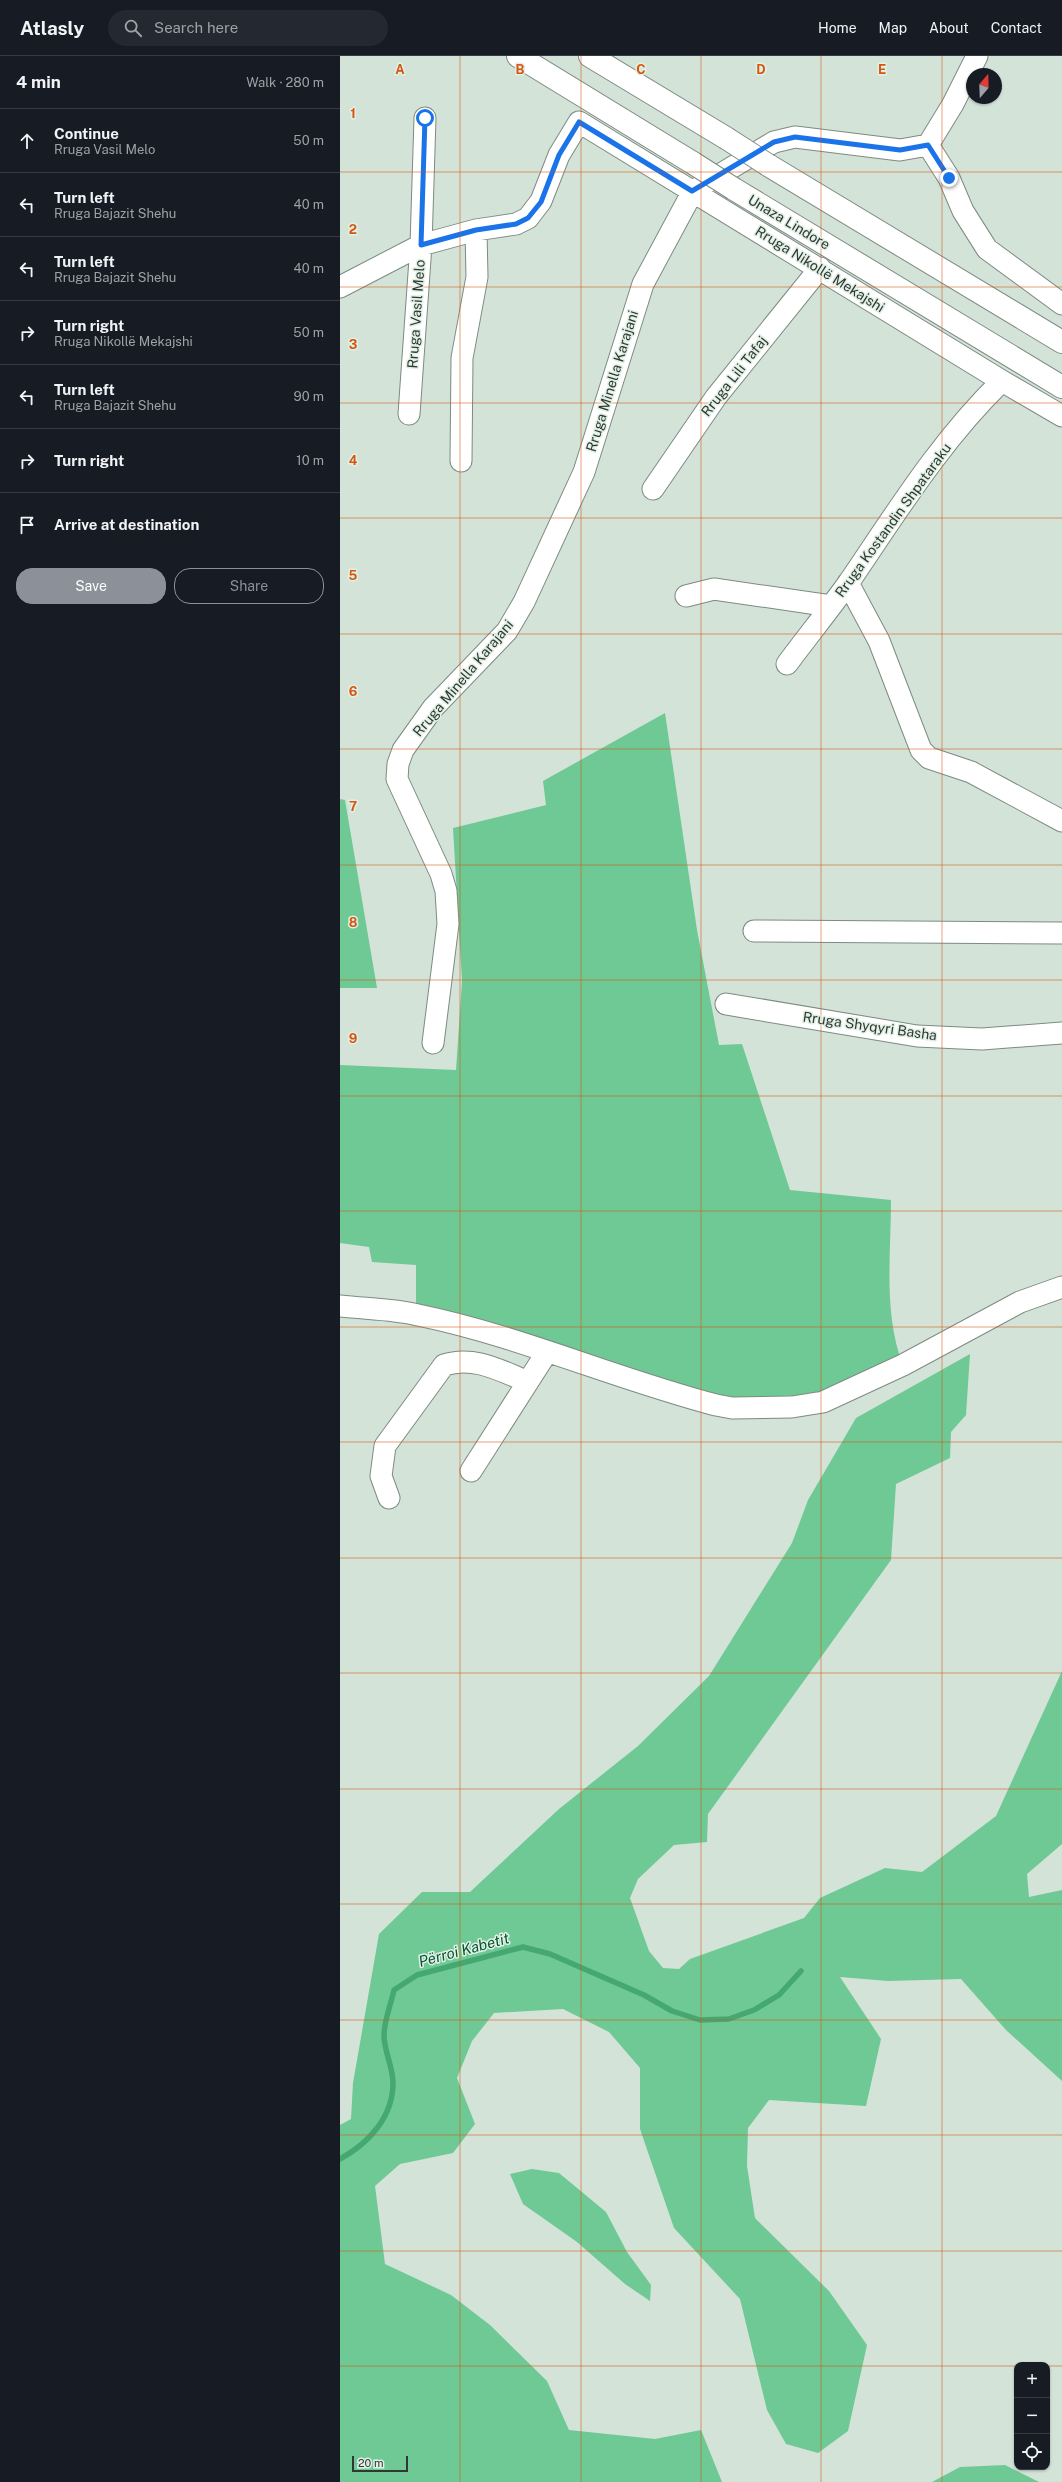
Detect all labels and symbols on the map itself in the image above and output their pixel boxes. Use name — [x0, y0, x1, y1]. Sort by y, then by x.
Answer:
text: A — [395, 62, 405, 77]
text: B — [516, 62, 525, 77]
text: C — [636, 62, 646, 77]
text: D — [756, 62, 766, 77]
text: E — [878, 62, 886, 77]
north arrow — [966, 68, 1002, 104]
text: 1 — [350, 106, 356, 121]
route start — [416, 109, 434, 127]
route end — [940, 169, 958, 187]
street label: Unaza Lindore — [745, 191, 833, 253]
text: 2 — [349, 222, 357, 237]
street label: Rruga Nikollë Mekajshi — [752, 223, 888, 315]
street label: Rruga Vasil Melo — [404, 259, 428, 369]
street label: Rruga Minella Karajani — [583, 308, 641, 454]
street label: Rruga Lili Tafaj — [698, 333, 770, 419]
text: 3 — [349, 337, 358, 352]
street label: Rruga Kostandin Shpataraku — [832, 440, 954, 600]
text: 4 — [349, 453, 358, 468]
text: 5 — [349, 568, 358, 583]
street label: Rruga Minella Karajani — [410, 617, 516, 739]
text: 6 — [349, 684, 358, 699]
text: 7 — [349, 799, 357, 814]
text: 8 — [349, 915, 358, 930]
street label: Rruga Shyqyri Basha — [802, 1009, 938, 1043]
text: 9 — [349, 1031, 357, 1046]
water label: Përroi Kabetit — [417, 1929, 511, 1970]
scale bar — [352, 2454, 408, 2473]

